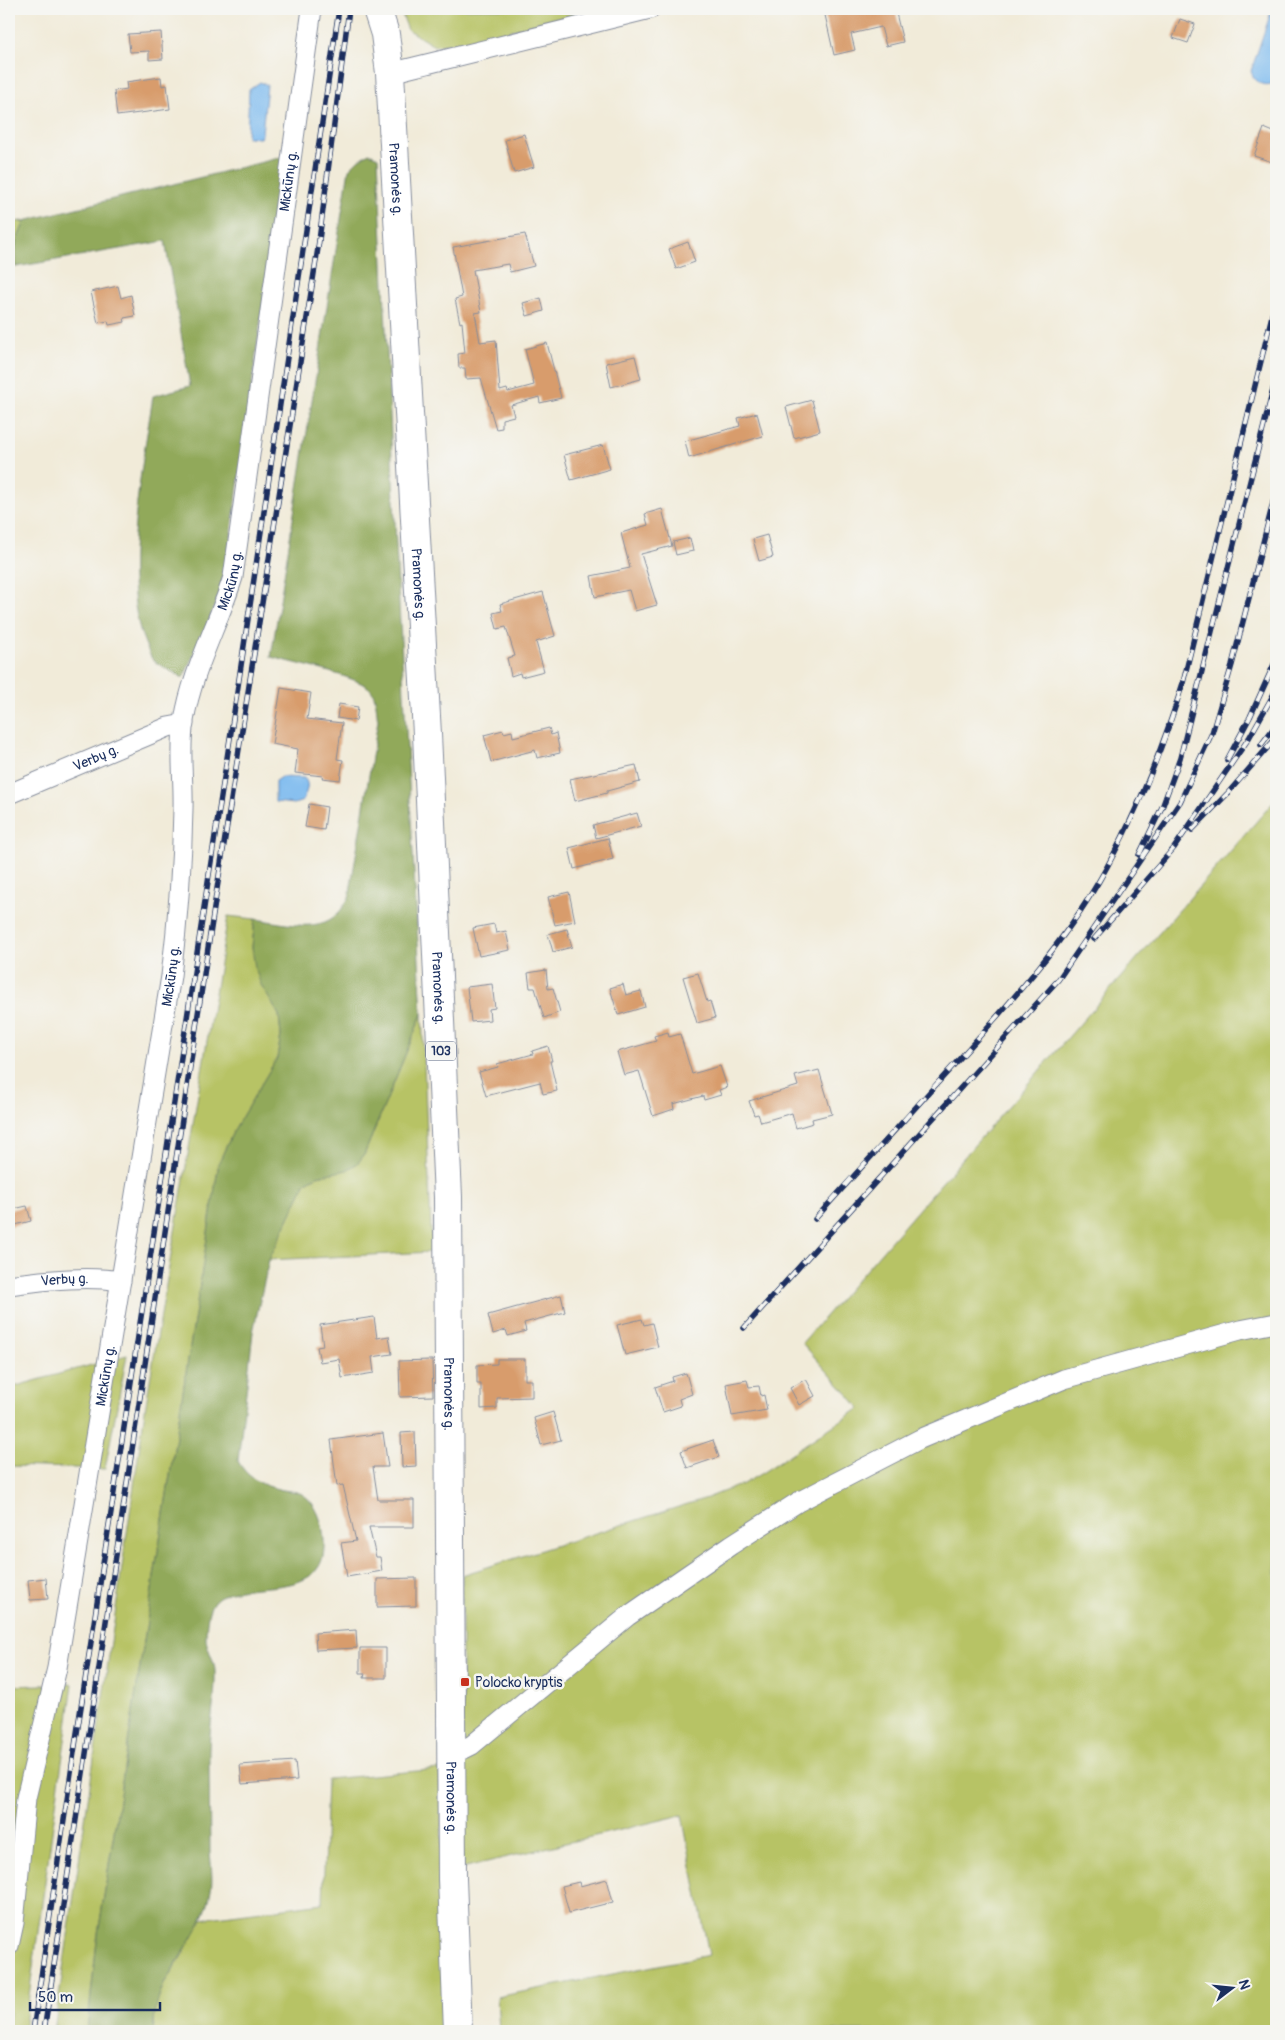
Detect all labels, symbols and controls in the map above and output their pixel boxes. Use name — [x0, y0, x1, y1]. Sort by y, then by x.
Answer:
street label: Pramonės g. — [385, 142, 406, 217]
street label: Mickūnų g. — [276, 149, 301, 212]
street label: Pramonės g. — [408, 547, 429, 622]
street label: Mickūnų g. — [214, 550, 246, 613]
street label: Verbų g. — [71, 741, 121, 775]
street label: Mickūnų g. — [158, 945, 183, 1008]
street label: Pramonės g. — [428, 951, 448, 1025]
road number: 103 — [426, 1042, 456, 1060]
street label: Verbų g. — [40, 1270, 89, 1290]
street label: Mickūnų g. — [92, 1344, 119, 1407]
street label: Pramonės g. — [440, 1357, 457, 1431]
place label: Polocko kryptis — [475, 1674, 563, 1691]
marker: Polocko kryptis — [459, 1676, 471, 1688]
street label: Pramonės g. — [442, 1761, 460, 1835]
north arrow — [1208, 1962, 1258, 2012]
text: N — [1235, 1978, 1253, 1991]
scale bar — [30, 1980, 160, 2012]
text: 50 m — [38, 1988, 73, 2007]

